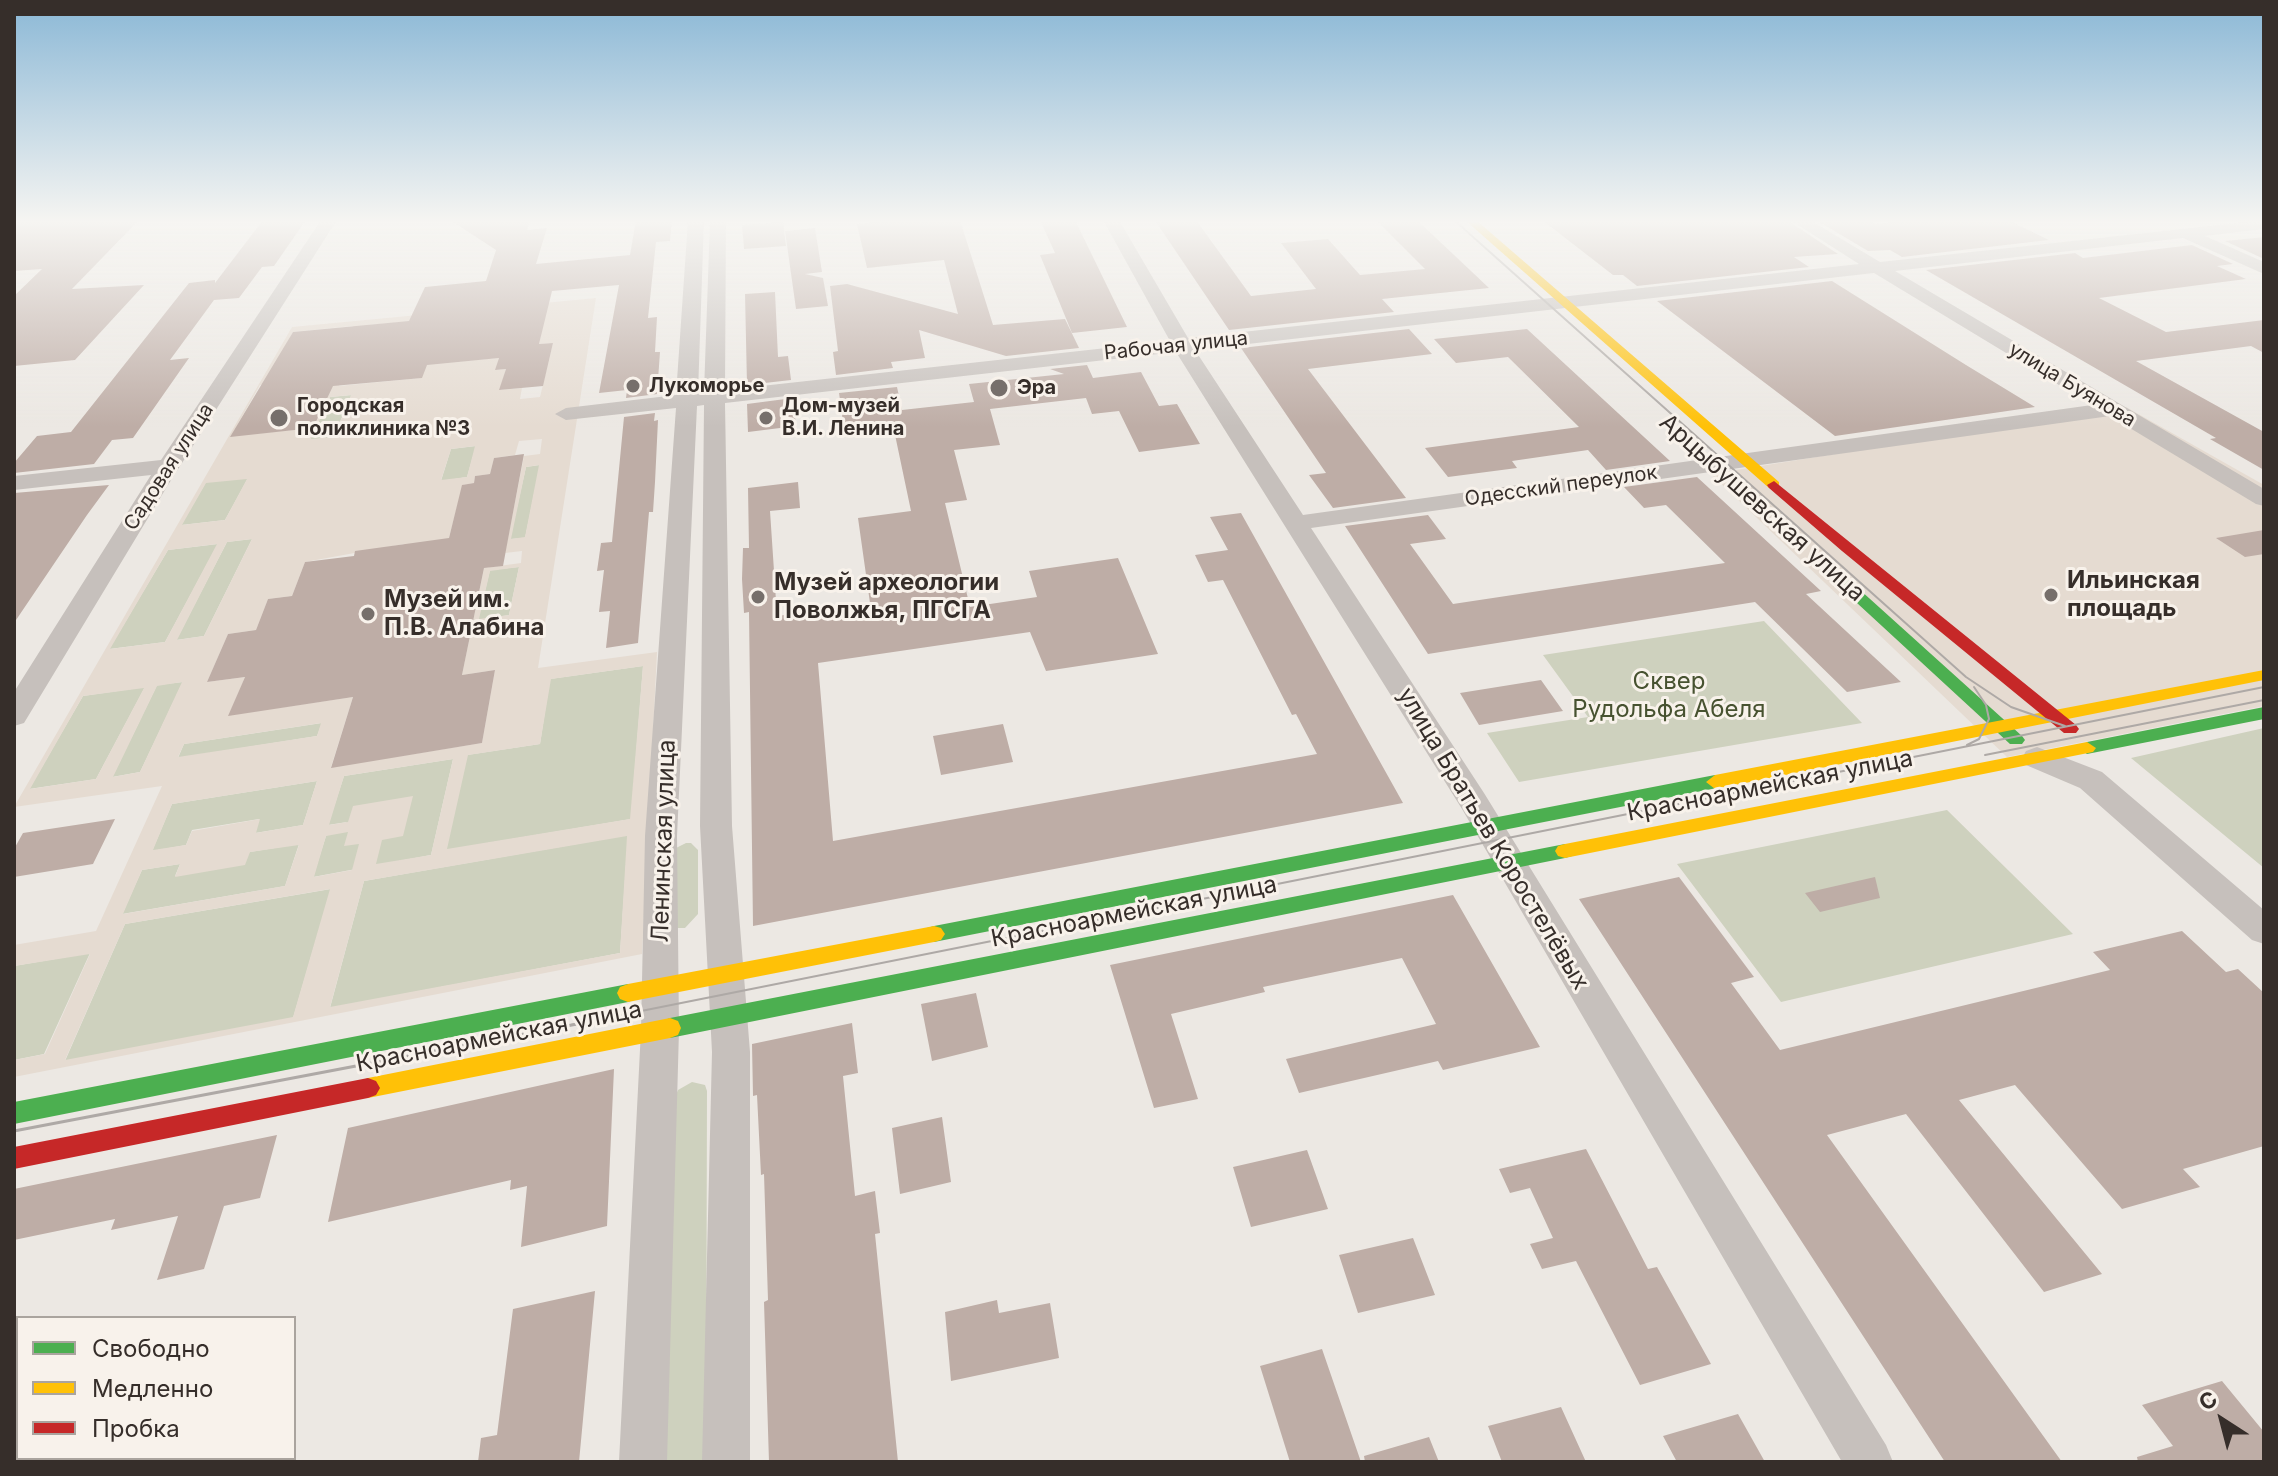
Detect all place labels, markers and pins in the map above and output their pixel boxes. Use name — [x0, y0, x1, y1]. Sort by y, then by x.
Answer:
place label: Лукоморье — [649, 374, 765, 398]
place label: Эра — [1017, 376, 1056, 400]
marker: Лукоморье — [624, 377, 642, 395]
marker: Эра — [988, 377, 1010, 399]
place label: Городская поликлиника №3 — [297, 394, 470, 441]
place label: Дом-музей В.И. Ленина — [782, 394, 904, 441]
marker: Городская поликлиника №3 — [268, 407, 290, 429]
marker: Дом-музей В.И. Ленина — [757, 409, 775, 427]
place label: Ильинская площадь — [2067, 567, 2200, 623]
place label: Музей археологии Поволжья, ПГСГА — [774, 569, 999, 625]
place label: Музей им. П.В. Алабина — [384, 586, 544, 642]
marker: Ильинская площадь — [2042, 586, 2060, 604]
marker: Музей археологии Поволжья, ПГСГА — [749, 588, 767, 606]
marker: Музей им. П.В. Алабина — [359, 605, 377, 623]

